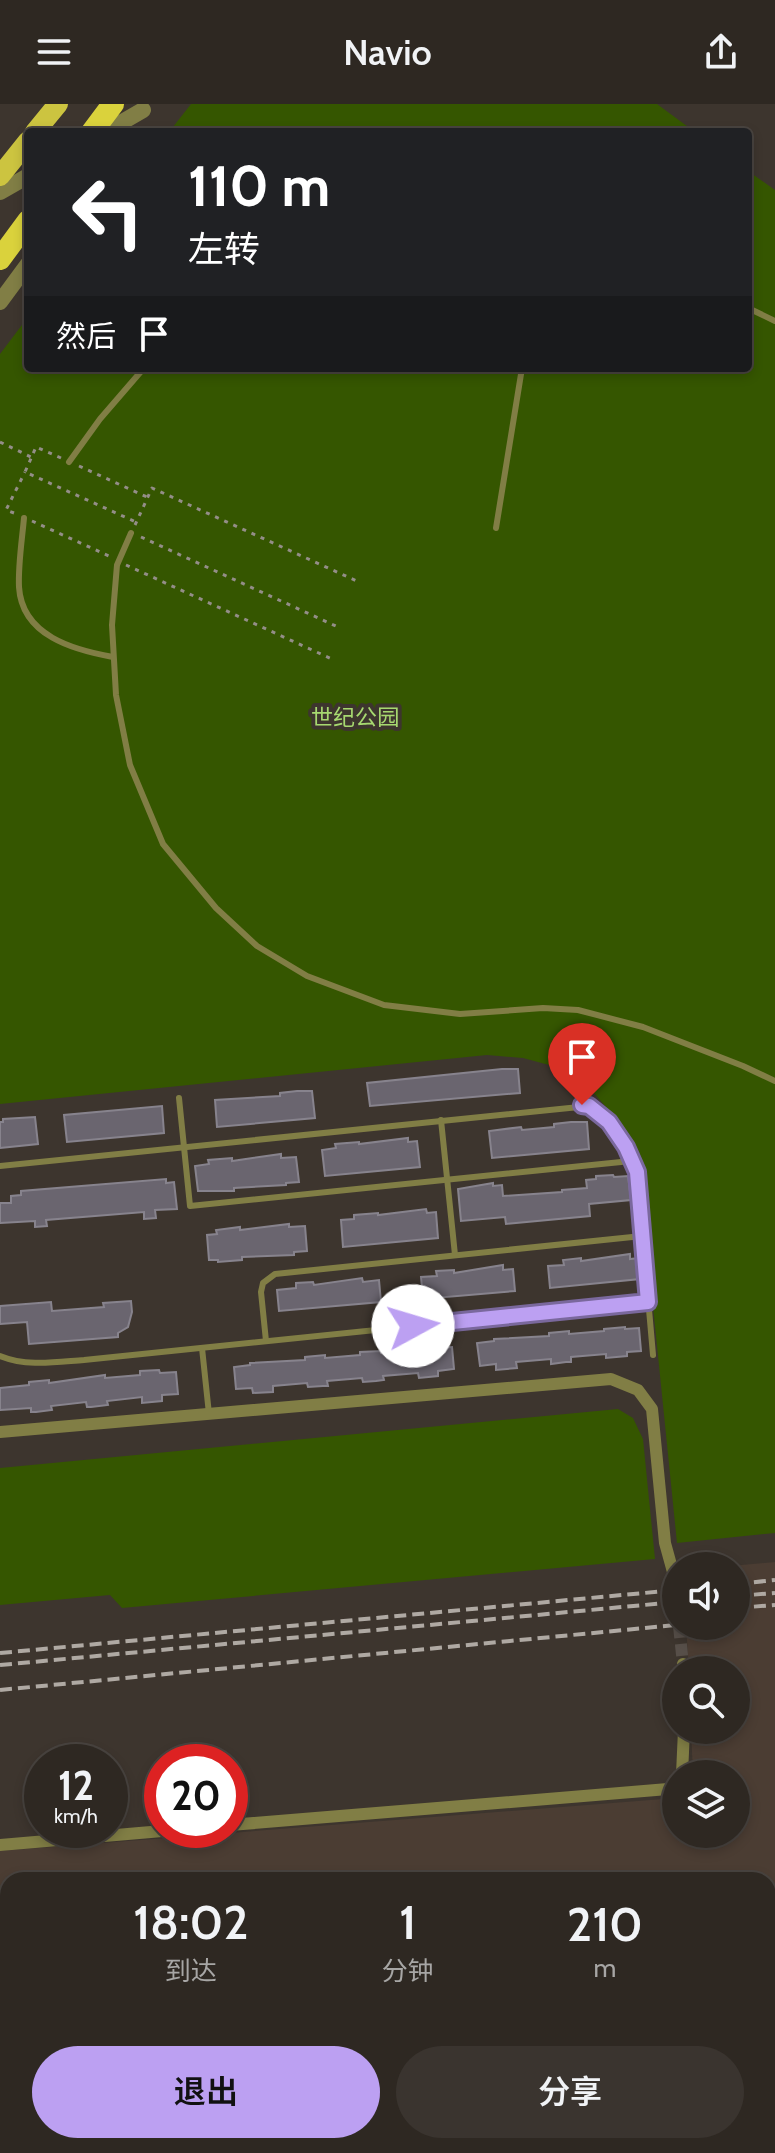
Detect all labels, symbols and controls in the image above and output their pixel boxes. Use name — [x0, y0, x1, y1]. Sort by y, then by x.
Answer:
icon: menu — [32, 30, 76, 74]
text: Navio — [343, 30, 432, 74]
icon: share — [699, 30, 743, 74]
text: 110 m — [188, 152, 330, 220]
icon: left — [56, 160, 160, 264]
text: 左转 — [188, 227, 260, 271]
icon: arrive — [132, 312, 176, 356]
text: 然后 — [56, 318, 116, 355]
park label: 世纪公园 — [311, 704, 399, 731]
pin — [548, 1023, 616, 1105]
icon: arrive — [560, 1035, 604, 1079]
position arrow — [371, 1284, 455, 1368]
map controls — [662, 1552, 750, 1848]
button: sound — [662, 1552, 750, 1640]
button: search — [662, 1656, 750, 1744]
speed limit sign: 20 — [144, 1744, 248, 1848]
button: layers — [662, 1760, 750, 1848]
text: 12 — [58, 1761, 94, 1810]
text: km/h — [54, 1804, 98, 1828]
text: 18:02 — [133, 1893, 249, 1951]
text: 1 — [399, 1893, 416, 1951]
text: 210 — [567, 1895, 643, 1953]
text: m — [593, 1952, 616, 1984]
text: 到达 — [165, 1955, 217, 1987]
text: 分钟 — [382, 1955, 434, 1987]
button: 退出 — [32, 2046, 380, 2138]
button: 分享 — [396, 2046, 744, 2138]

